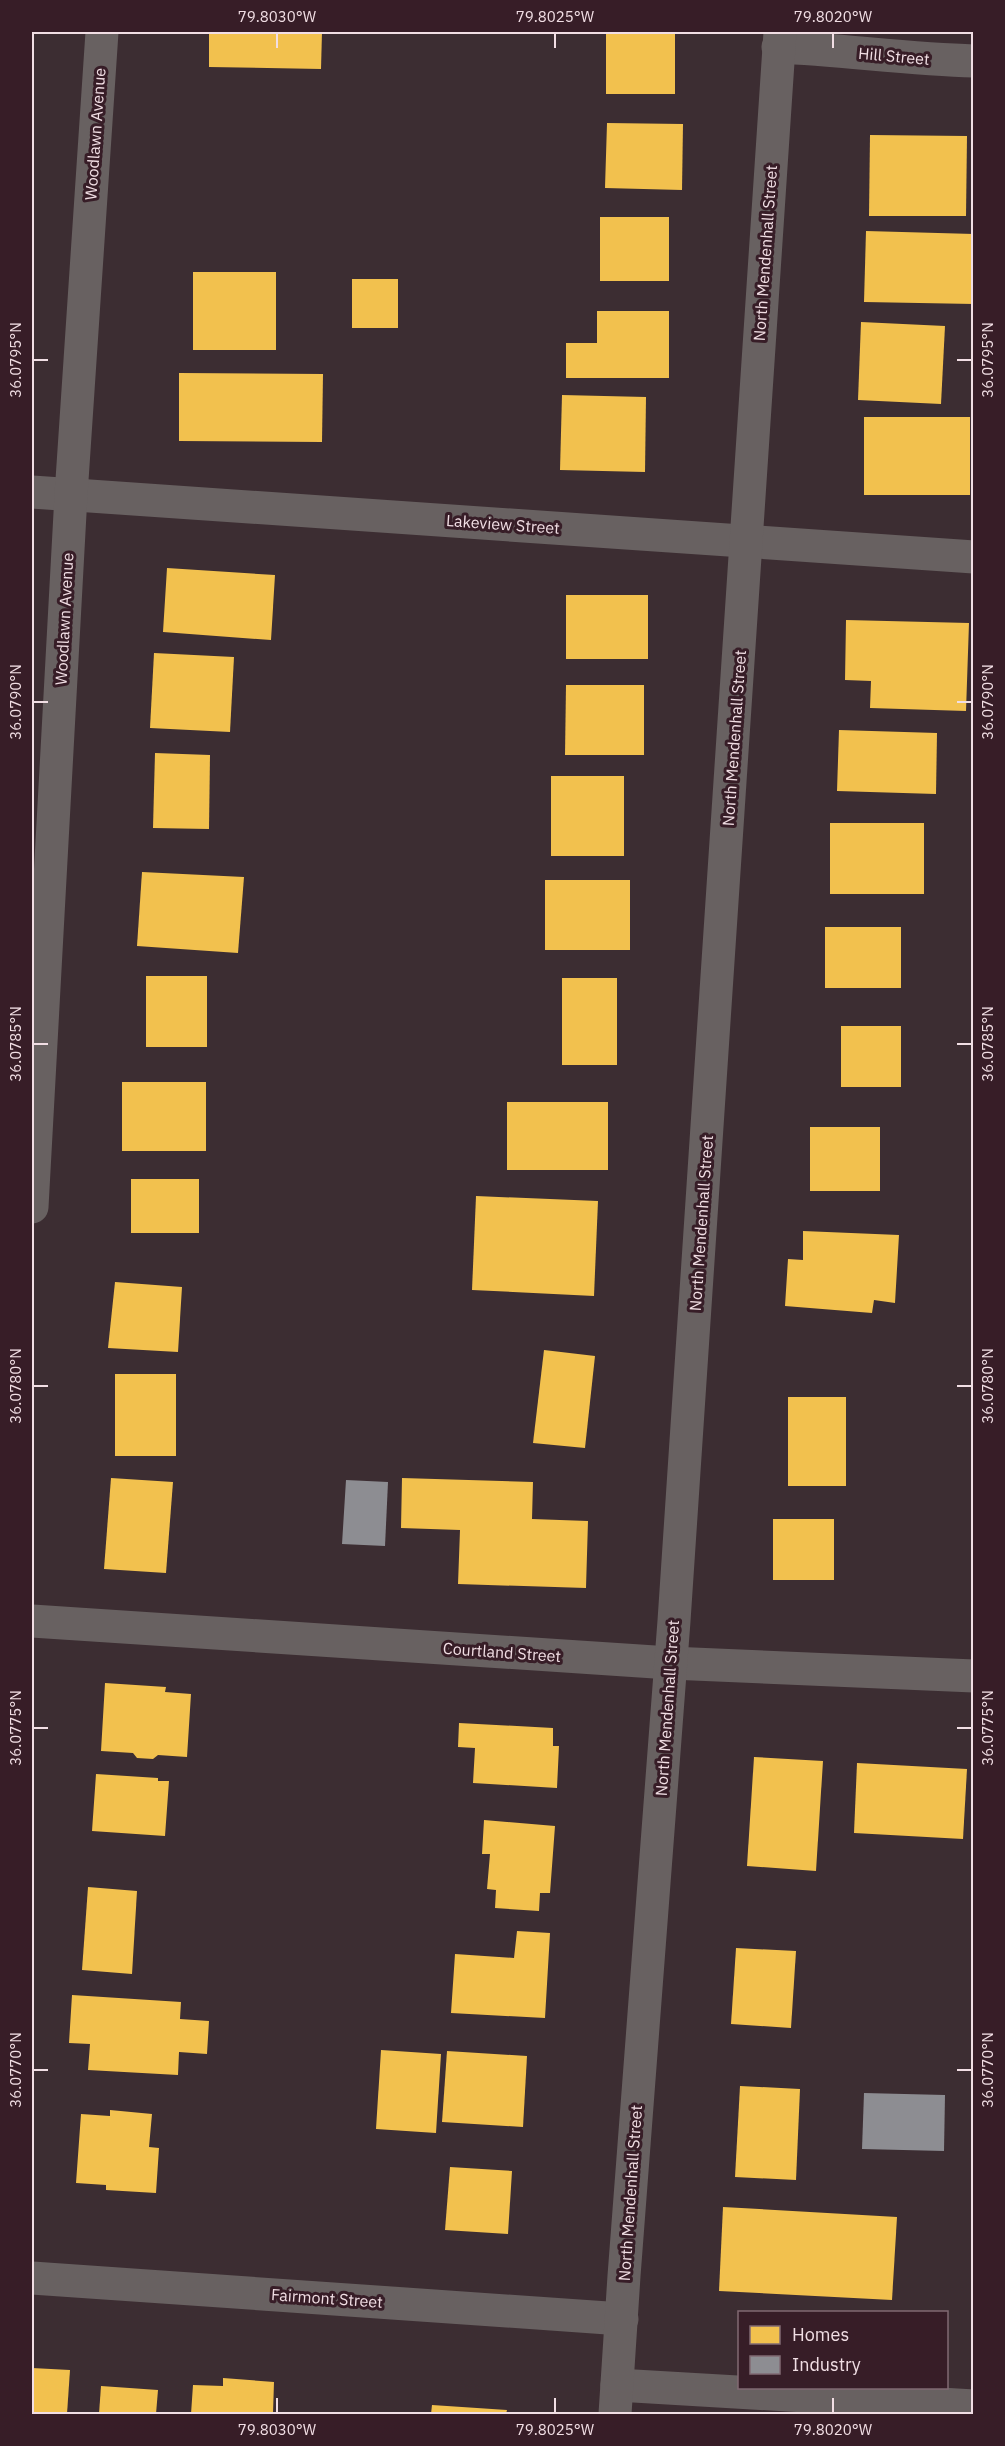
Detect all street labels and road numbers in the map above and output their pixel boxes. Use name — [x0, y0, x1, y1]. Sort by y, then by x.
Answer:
street label: Hill Street — [857, 43, 931, 69]
street label: Woodlawn Avenue — [80, 67, 110, 201]
street label: North Mendenhall Street — [749, 164, 781, 342]
street label: Lakeview Street — [445, 510, 561, 538]
street label: Woodlawn Avenue — [51, 552, 77, 686]
street label: North Mendenhall Street — [718, 649, 750, 827]
street label: North Mendenhall Street — [685, 1134, 717, 1312]
street label: North Mendenhall Street — [651, 1619, 683, 1797]
street label: Courtland Street — [442, 1638, 562, 1666]
street label: North Mendenhall Street — [614, 2104, 646, 2282]
street label: Fairmont Street — [270, 2284, 384, 2312]

